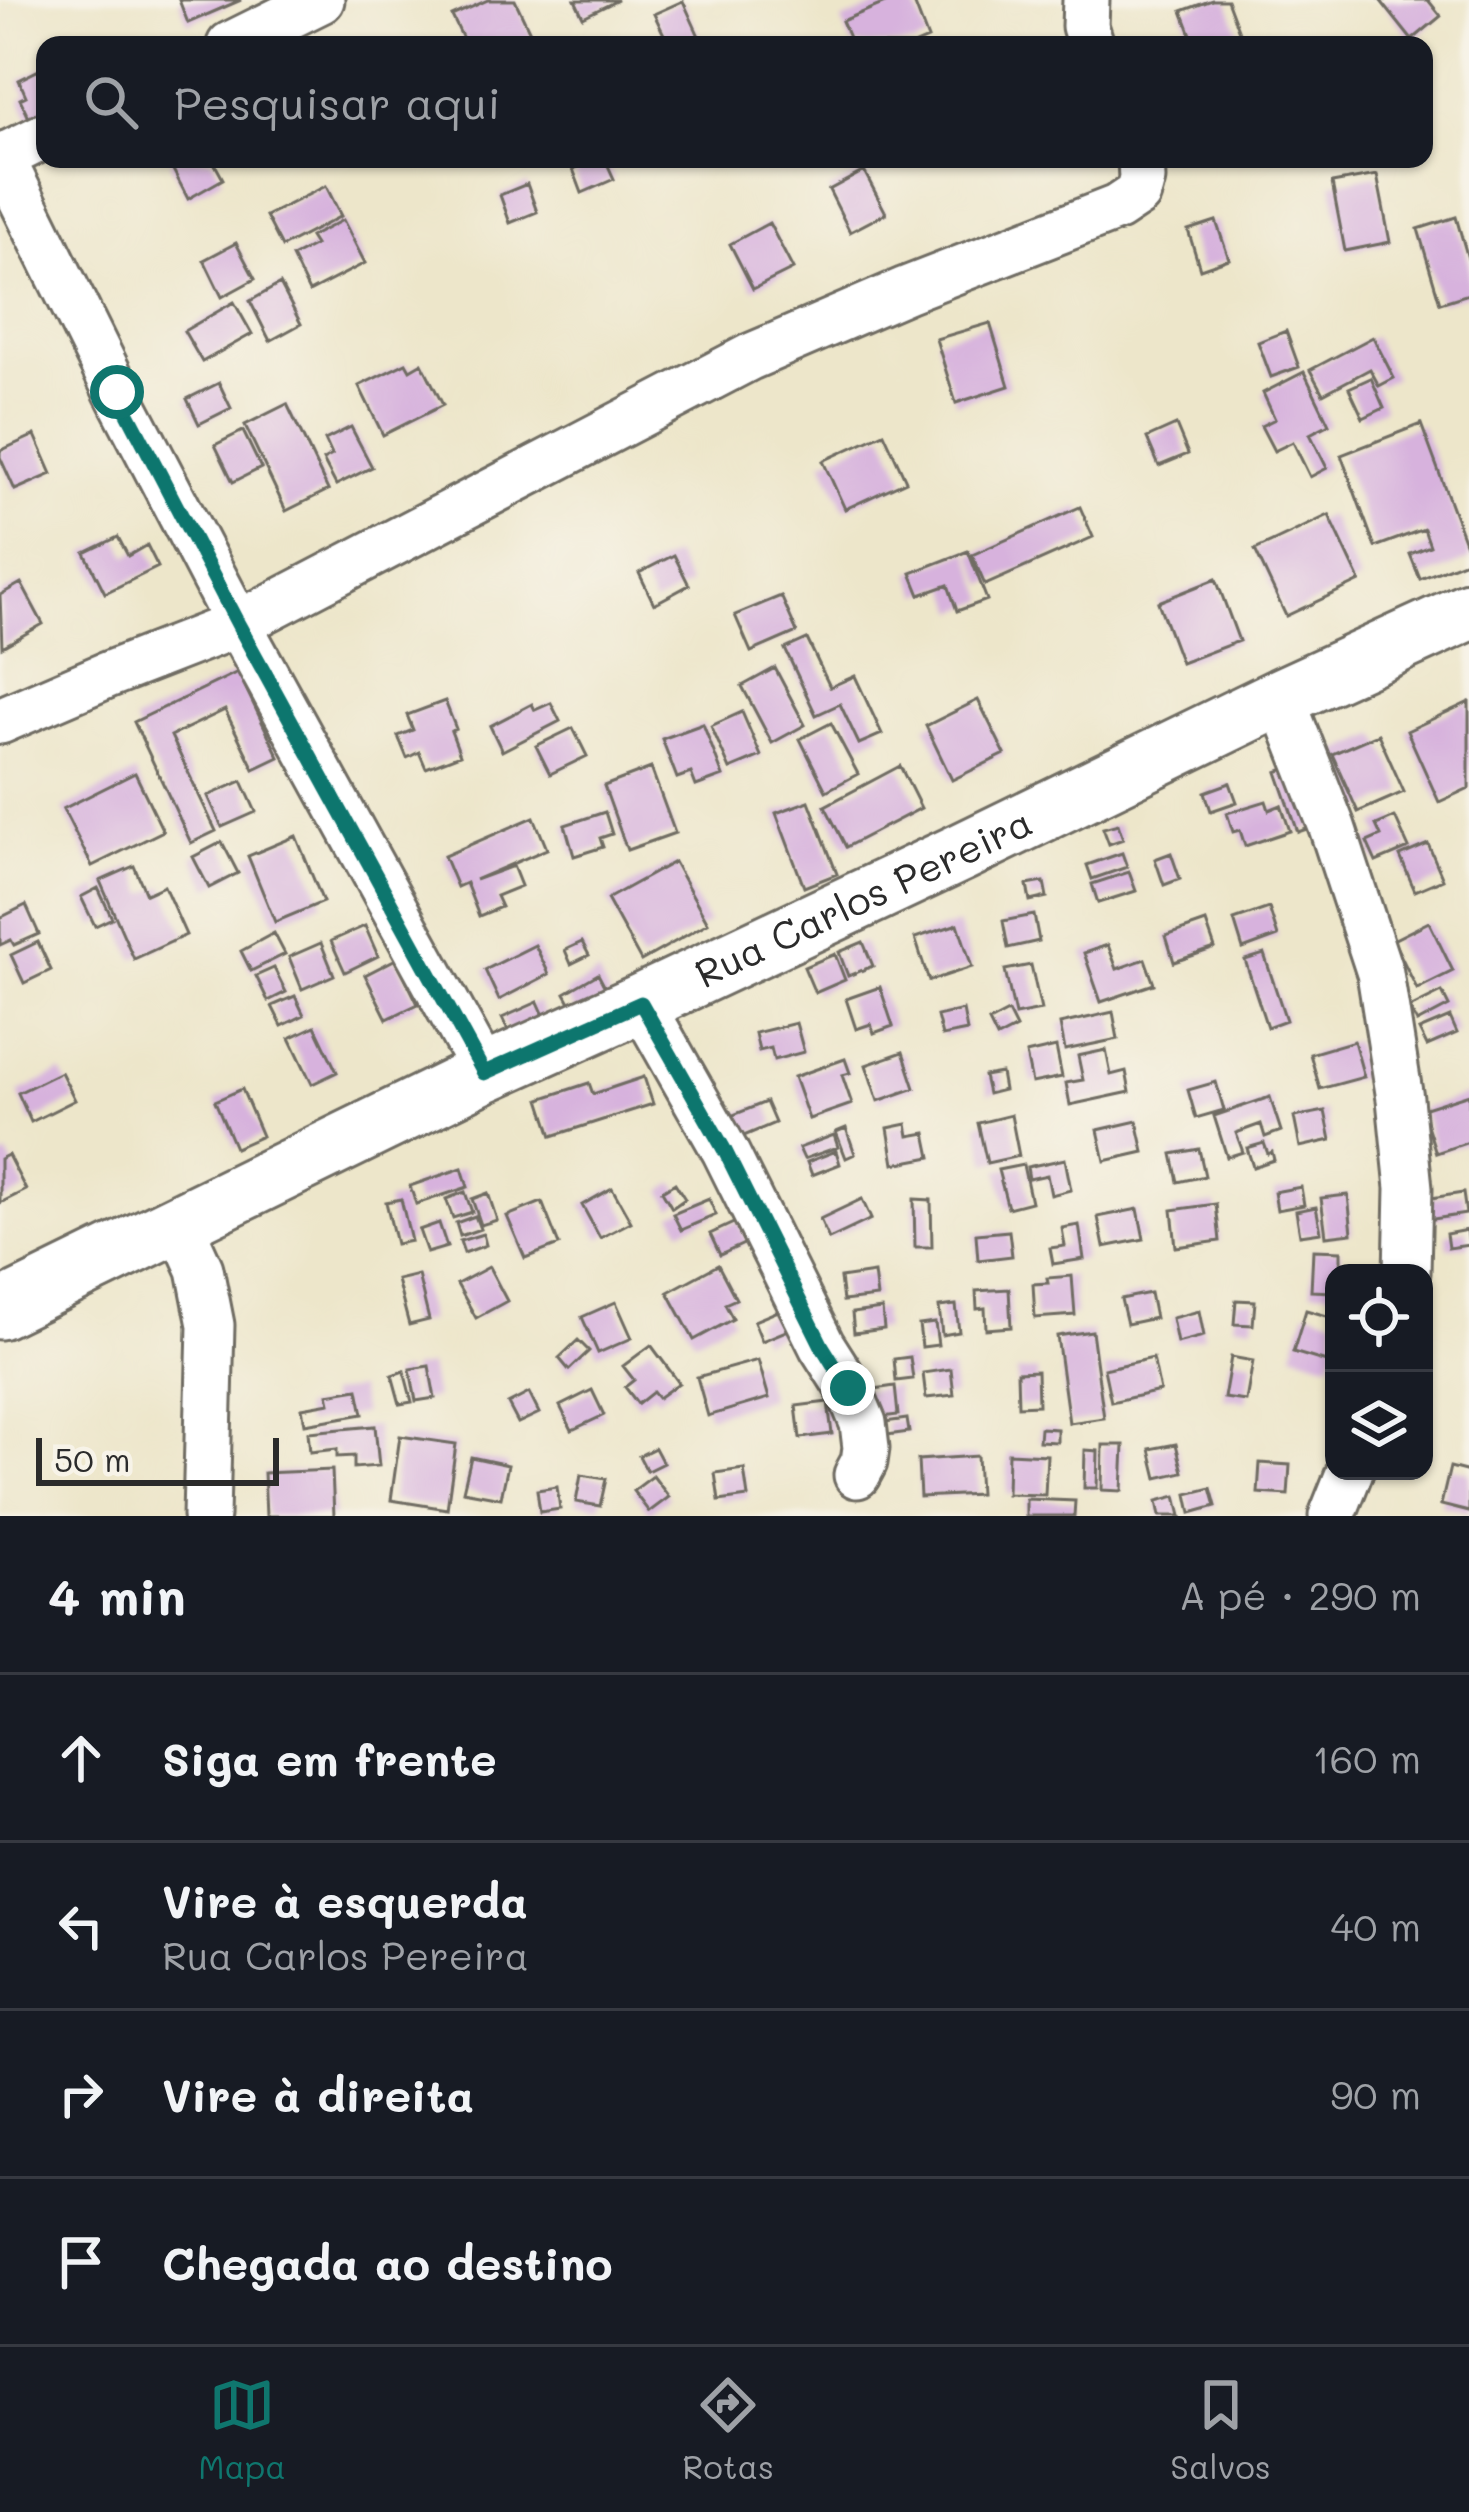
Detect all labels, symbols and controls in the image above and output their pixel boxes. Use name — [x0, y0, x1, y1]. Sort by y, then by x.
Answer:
search box — [36, 36, 1433, 168]
icon: search — [78, 69, 144, 135]
text: Pesquisar aqui — [174, 73, 501, 131]
route start — [90, 365, 144, 419]
street label: Rua Carlos Pereira — [686, 795, 1040, 998]
map controls — [1325, 1264, 1433, 1480]
button: locate — [1325, 1264, 1433, 1372]
route end — [821, 1361, 875, 1415]
button: layers — [1325, 1372, 1433, 1480]
scale bar — [36, 1432, 279, 1485]
text: 50 m — [54, 1437, 130, 1480]
text: 4 min — [48, 1561, 186, 1628]
text: A pé · 290 m — [1179, 1569, 1421, 1620]
icon: ahead — [48, 1725, 114, 1791]
text: Siga em frente — [162, 1729, 497, 1787]
text: 160 m — [1312, 1732, 1421, 1783]
text: Vire à esquerda — [162, 1871, 528, 1929]
icon: left — [48, 1893, 114, 1959]
text: 40 m — [1330, 1900, 1421, 1951]
text: Rua Carlos Pereira — [162, 1929, 529, 1980]
icon: right — [48, 2061, 114, 2127]
text: Vire à direita — [162, 2065, 474, 2123]
text: 90 m — [1330, 2068, 1421, 2119]
icon: arrive — [48, 2229, 114, 2295]
text: Chegada ao destino — [162, 2233, 613, 2291]
tab: Mapa — [198, 2372, 286, 2487]
tab: Rotas — [682, 2372, 774, 2487]
tab: Salvos — [1170, 2372, 1271, 2487]

